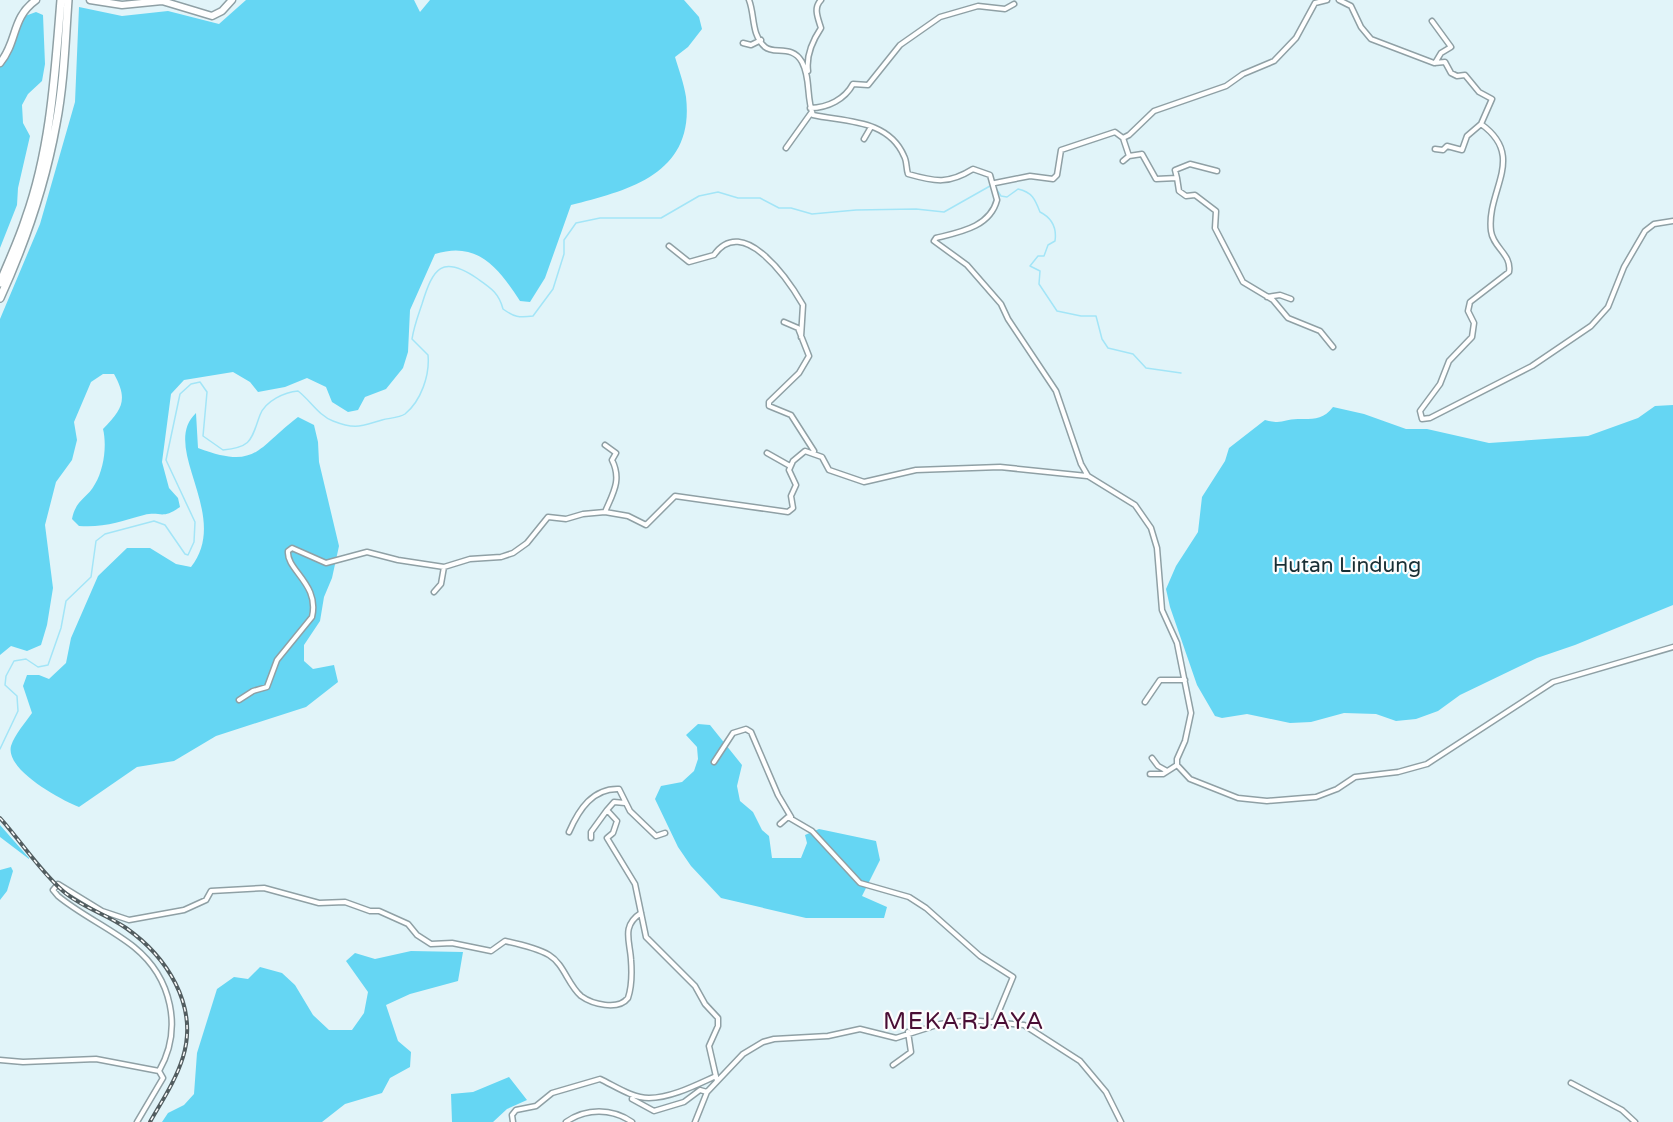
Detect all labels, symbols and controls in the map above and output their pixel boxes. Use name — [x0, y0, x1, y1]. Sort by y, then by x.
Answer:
park label: Hutan Lindung — [1273, 553, 1421, 578]
district label: MEKARJAYA — [883, 1007, 1045, 1036]

